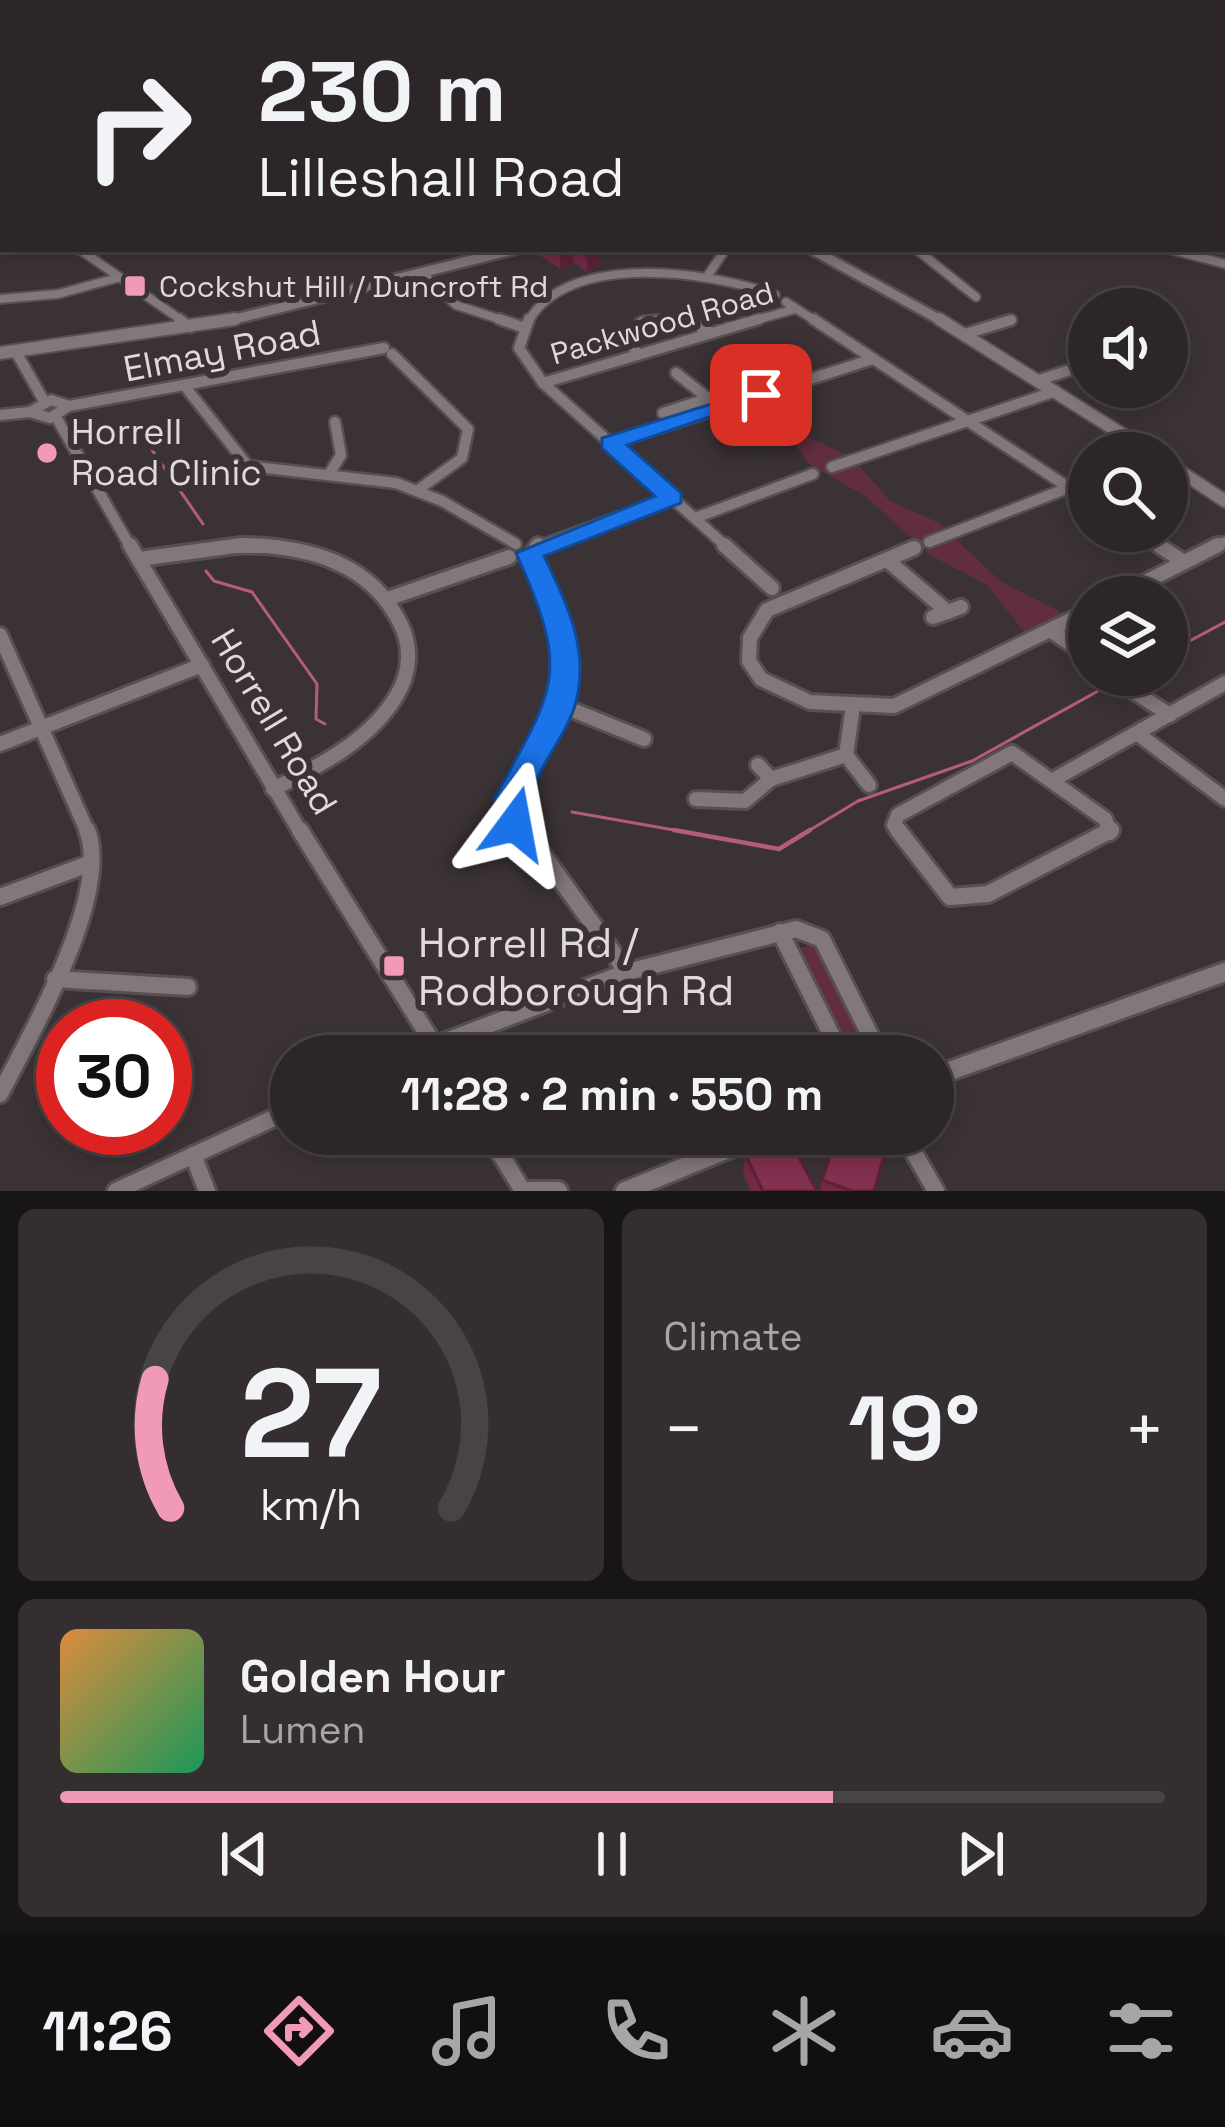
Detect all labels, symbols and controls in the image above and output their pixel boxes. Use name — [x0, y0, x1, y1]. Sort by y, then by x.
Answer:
text: 230 m — [258, 38, 506, 146]
icon: right — [60, 48, 216, 204]
text: Lilleshall Road — [258, 143, 625, 212]
place label: Cockshut Hill / Duncroft Rd — [159, 267, 548, 306]
marker: Cockshut Hill / Duncroft Rd — [122, 273, 148, 299]
street label: Packwood Road — [546, 273, 778, 373]
map controls — [1068, 288, 1188, 696]
button: sound — [1068, 288, 1188, 408]
street label: Elmay Road — [119, 309, 325, 393]
pin — [710, 344, 812, 446]
icon: arrive — [728, 362, 794, 428]
place label: Horrell Road Clinic — [71, 409, 262, 496]
button: search — [1068, 432, 1188, 552]
marker: Horrell Road Clinic — [34, 440, 60, 466]
button: layers — [1068, 576, 1188, 696]
street label: Horrell Road — [200, 621, 348, 823]
position arrow — [452, 761, 578, 887]
place label: Horrell Rd / Rodborough Rd — [418, 916, 734, 1017]
marker: Horrell Rd / Rodborough Rd — [381, 953, 407, 979]
speed limit sign: 30 — [36, 999, 192, 1155]
text: 11:28 · 2 min · 550 m — [401, 1066, 823, 1123]
text: Climate — [664, 1312, 803, 1361]
text: 27 — [240, 1334, 382, 1493]
text: 19° — [848, 1371, 980, 1486]
text: − — [664, 1387, 704, 1471]
text: + — [1124, 1387, 1165, 1471]
text: km/h — [260, 1478, 362, 1533]
text: Golden Hour — [240, 1648, 506, 1705]
text: Lumen — [240, 1705, 366, 1754]
icon: previous — [211, 1821, 277, 1887]
icon: pause — [579, 1821, 645, 1887]
icon: next — [948, 1821, 1014, 1887]
icon: directions — [257, 1989, 341, 2073]
icon: music — [425, 1989, 509, 2073]
icon: phone — [594, 1989, 678, 2073]
icon: climate — [762, 1989, 846, 2073]
icon: car — [930, 1989, 1014, 2073]
icon: filters — [1099, 1989, 1183, 2073]
text: 11:26 — [42, 1997, 173, 2066]

